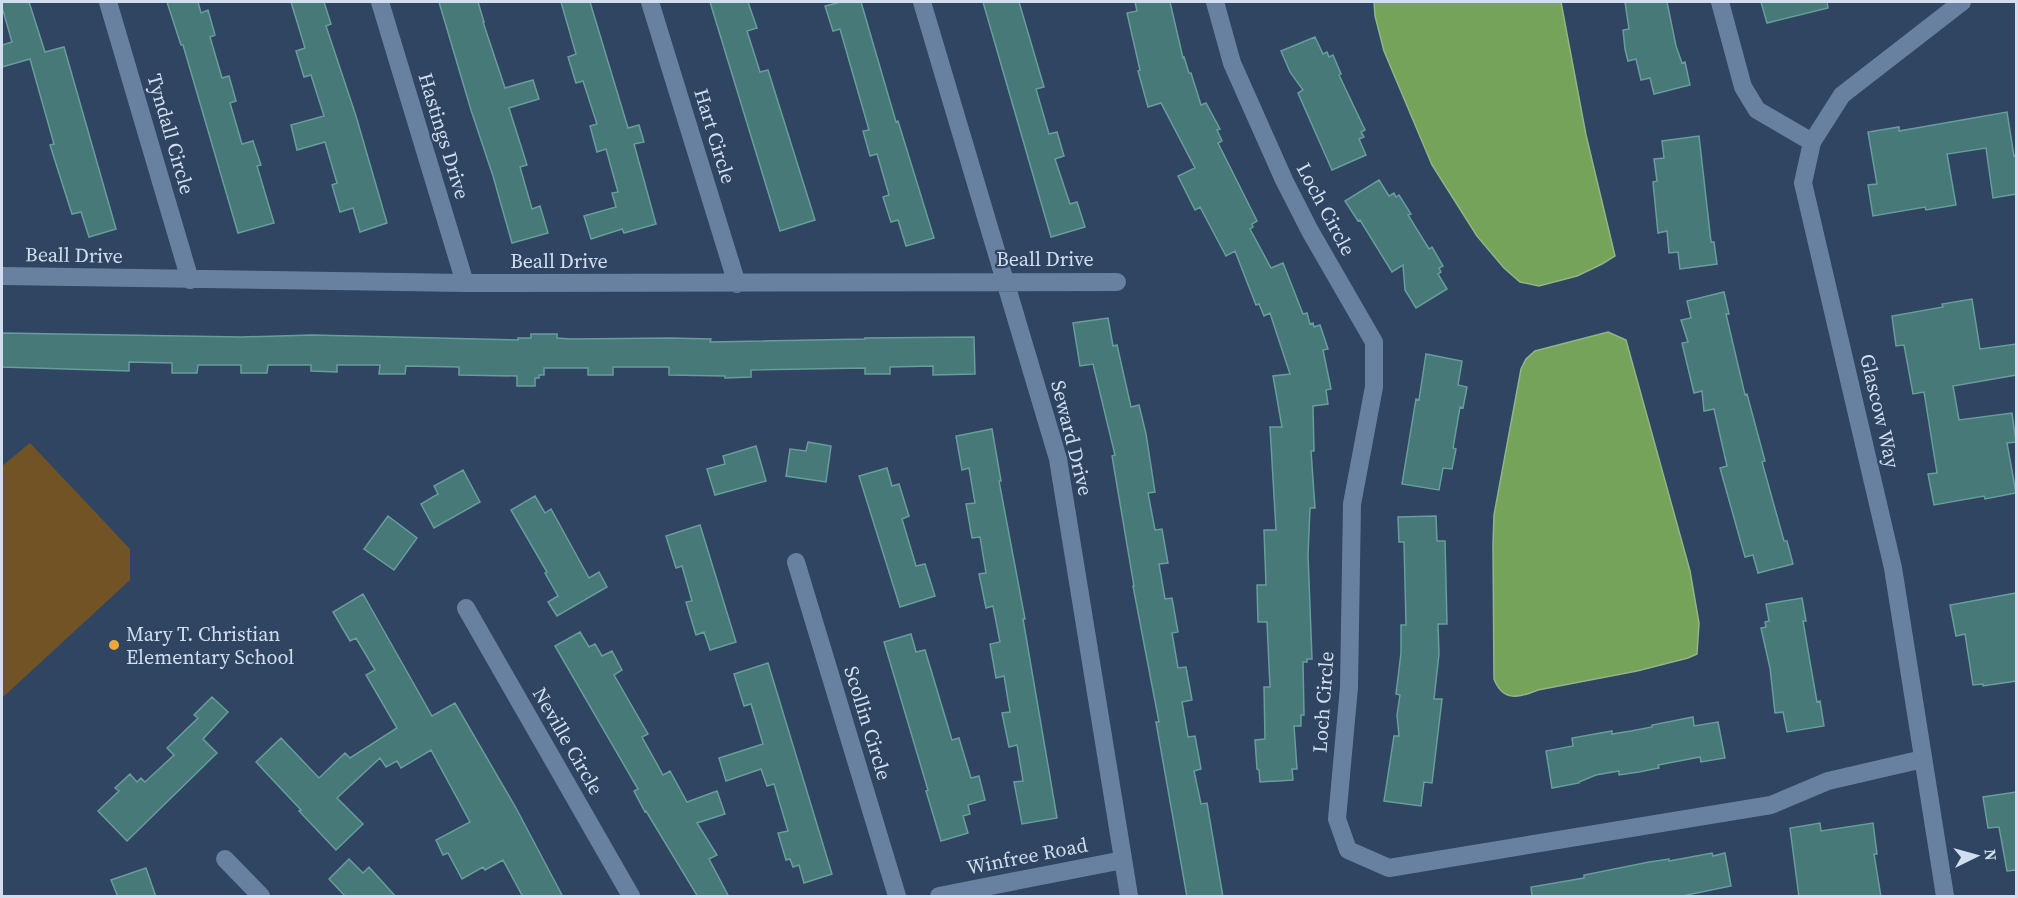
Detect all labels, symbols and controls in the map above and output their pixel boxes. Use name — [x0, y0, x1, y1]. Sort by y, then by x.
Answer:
street label: Hastings Drive — [412, 69, 476, 203]
street label: Tyndall Circle — [140, 70, 202, 198]
street label: Hart Circle — [687, 85, 743, 187]
street label: Loch Circle — [1290, 158, 1362, 260]
street label: Beall Drive — [25, 240, 123, 270]
street label: Beall Drive — [996, 245, 1094, 273]
street label: Beall Drive — [510, 247, 608, 275]
street label: Glascow Way — [1853, 351, 1907, 472]
street label: Seward Drive — [1044, 377, 1100, 499]
place label: Mary T. Christian Elementary School — [126, 620, 294, 671]
marker: Mary T. Christian Elementary School — [107, 638, 121, 652]
street label: Loch Circle — [1305, 650, 1341, 754]
street label: Scollin Circle — [837, 662, 899, 784]
street label: Neville Circle — [526, 682, 610, 800]
north arrow — [1946, 826, 2006, 886]
street label: Winfree Road — [964, 830, 1091, 881]
text: N — [1979, 848, 2002, 862]

